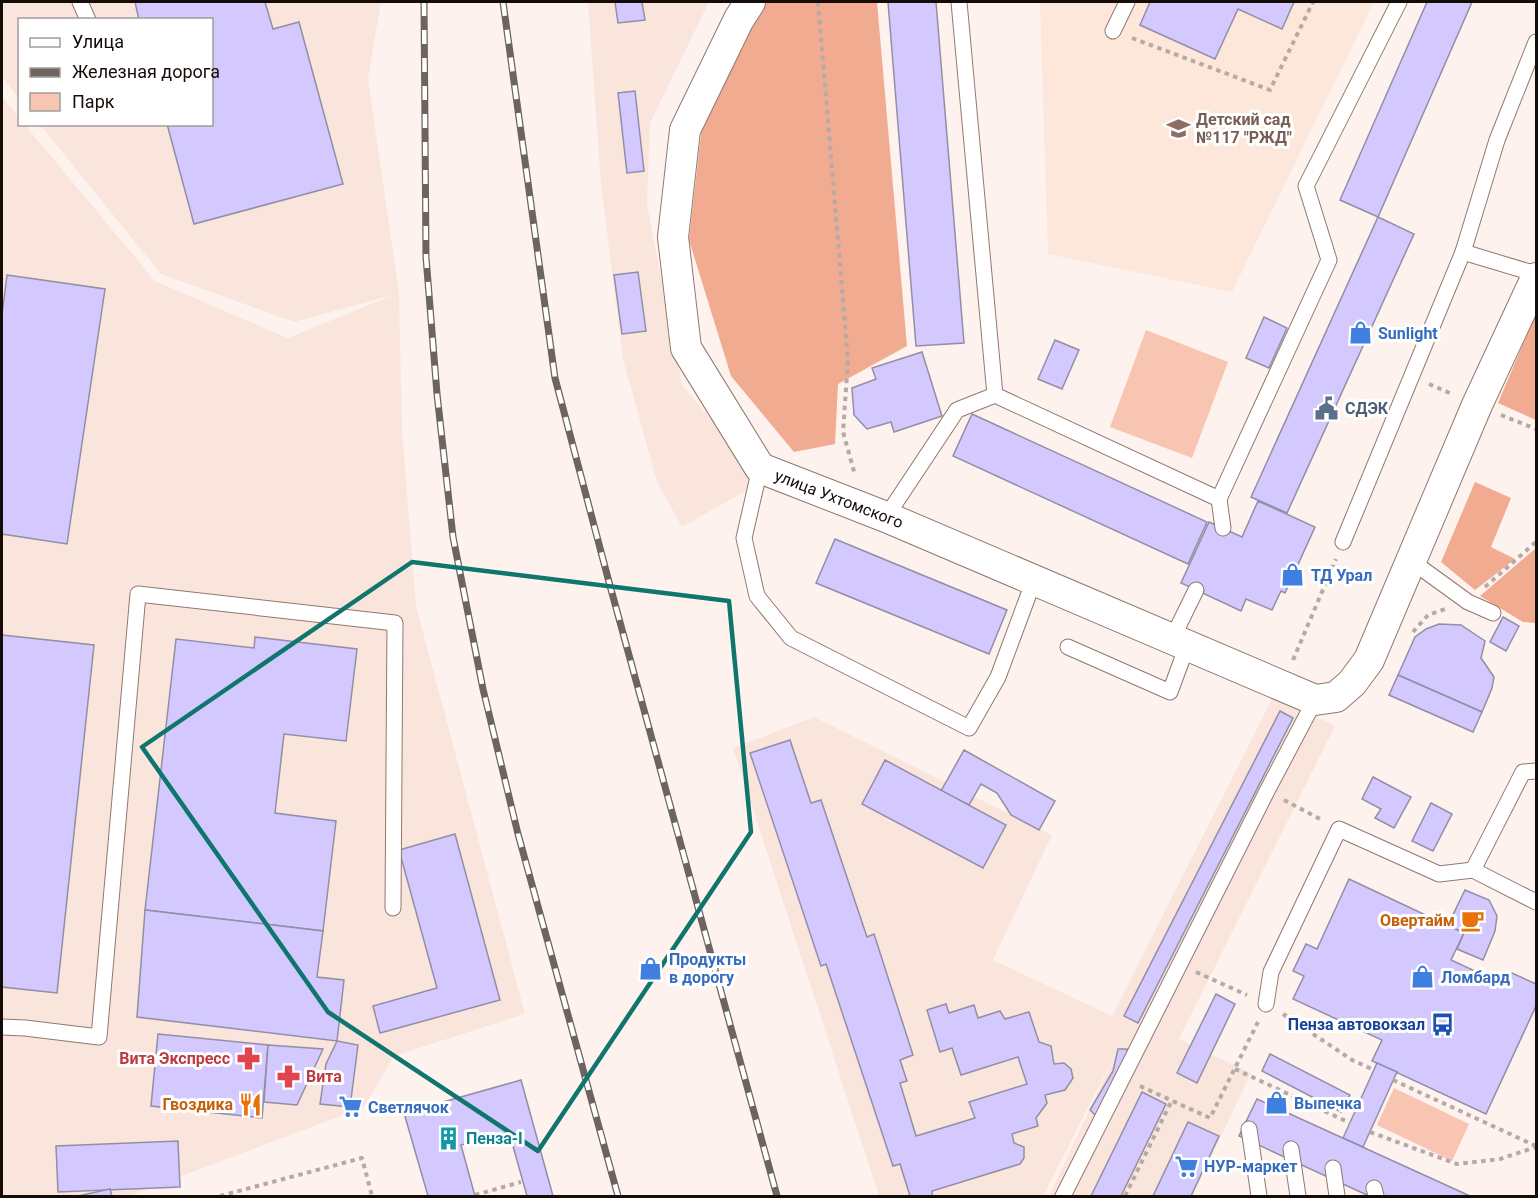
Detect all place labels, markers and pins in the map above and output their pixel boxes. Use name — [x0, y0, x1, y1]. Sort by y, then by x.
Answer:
place label: Детский сад №117 "РЖД" — [1196, 110, 1292, 147]
school or university icon: Детский сад №117 "РЖД" — [1165, 115, 1191, 141]
shop icon: Sunlight — [1347, 320, 1373, 346]
place label: Sunlight — [1378, 324, 1438, 343]
public building icon: СДЭК — [1314, 395, 1340, 421]
place label: СДЭК — [1345, 399, 1389, 418]
shop icon: ТД Урал — [1280, 562, 1306, 588]
place label: ТД Урал — [1311, 566, 1372, 585]
cafe icon: Овертайм — [1460, 907, 1486, 933]
place label: Овертайм — [1380, 911, 1455, 930]
place label: Продукты в дорогу — [669, 950, 746, 987]
shop icon: Продукты в дорогу — [638, 955, 664, 981]
shop icon: Ломбард — [1410, 964, 1436, 990]
place label: Ломбард — [1441, 968, 1510, 987]
bus stop icon: Пенза автовокзал — [1430, 1011, 1456, 1037]
place label: Пенза автовокзал — [1288, 1015, 1425, 1034]
pharmacy icon: Вита Экспресс — [235, 1045, 261, 1071]
place label: Вита Экспресс — [119, 1049, 230, 1068]
pharmacy icon: Вита — [275, 1063, 301, 1089]
place label: Вита — [306, 1067, 342, 1086]
shop icon: Выпечка — [1263, 1090, 1289, 1116]
restaurant icon: Гвоздика — [238, 1091, 264, 1117]
supermarket icon: Светлячок — [337, 1094, 363, 1120]
place label: Выпечка — [1294, 1094, 1362, 1113]
place label: Гвоздика — [163, 1095, 233, 1114]
place label: Светлячок — [368, 1098, 450, 1117]
building icon: Пенза-I — [435, 1125, 461, 1151]
place label: Пенза-I — [466, 1129, 523, 1148]
supermarket icon: НУР-маркет — [1173, 1153, 1199, 1179]
place label: НУР-маркет — [1204, 1157, 1297, 1176]

